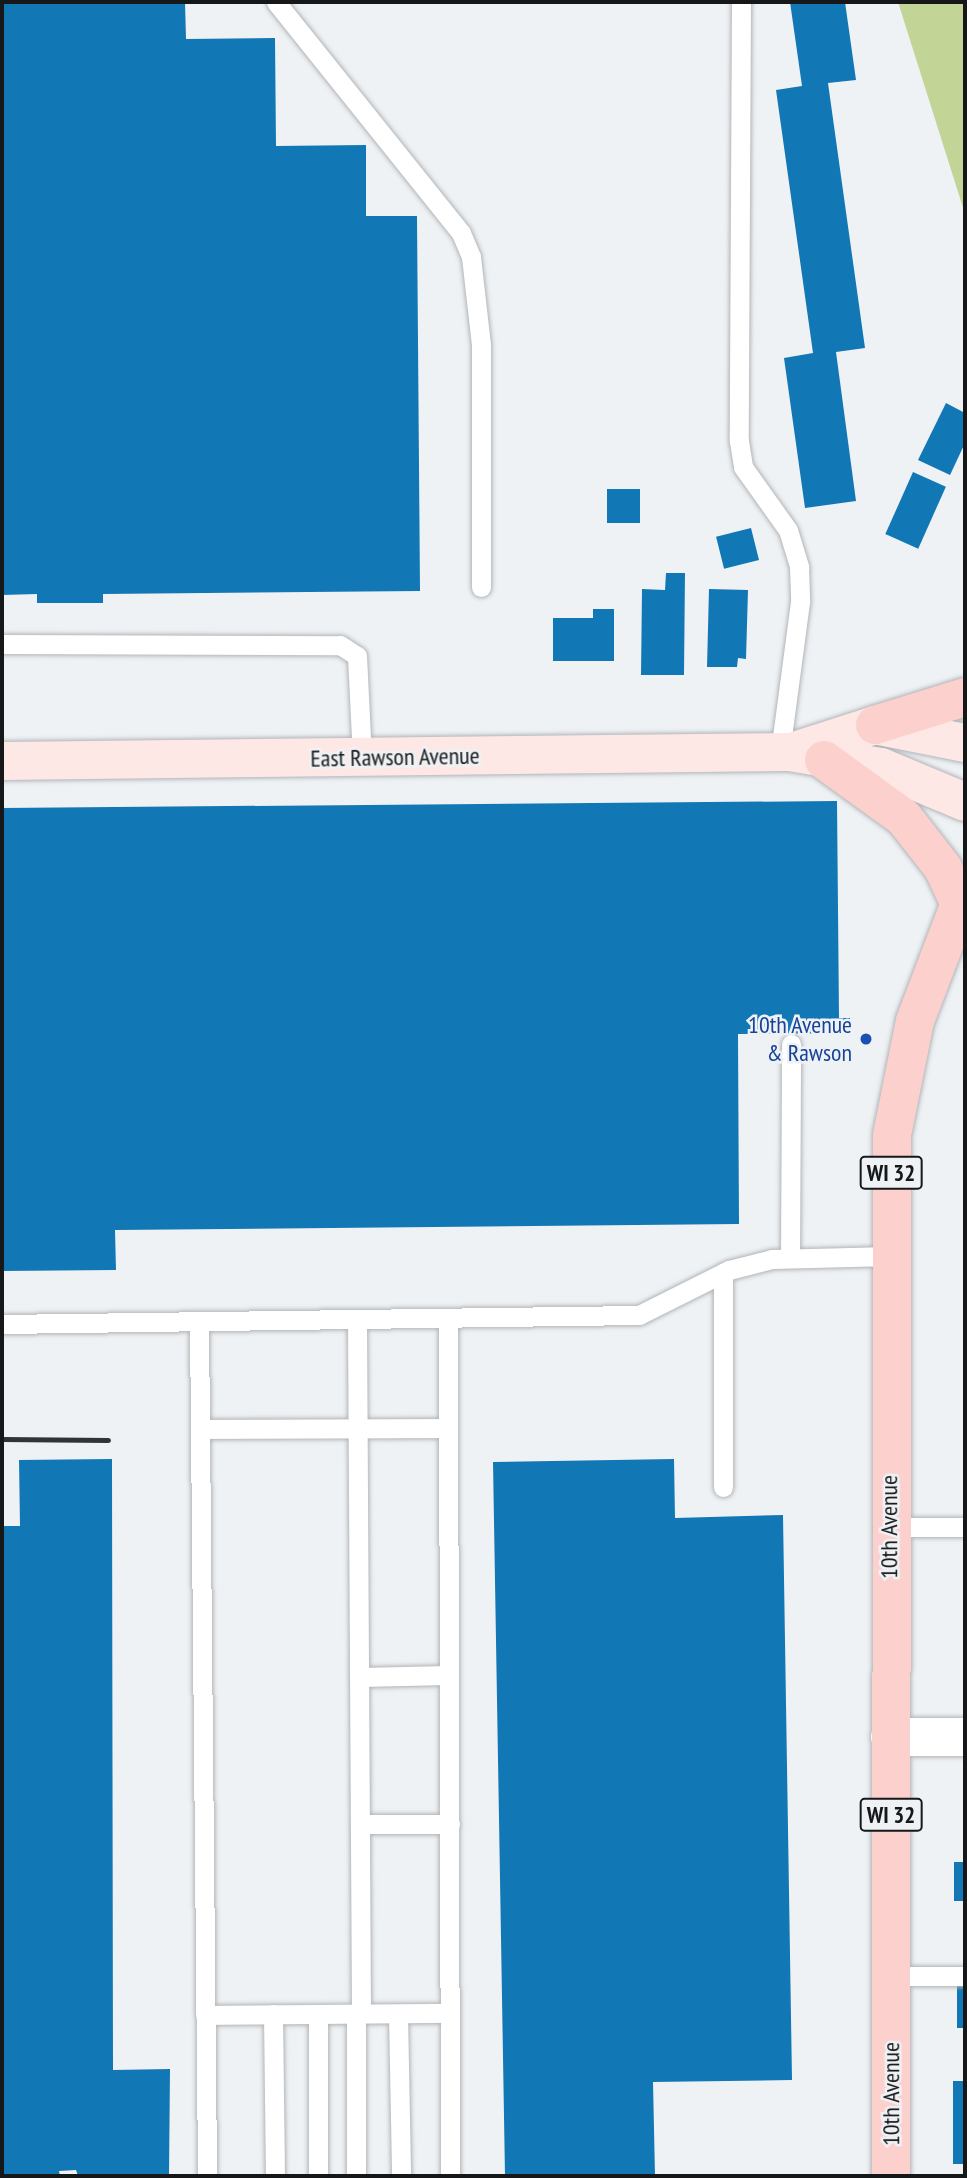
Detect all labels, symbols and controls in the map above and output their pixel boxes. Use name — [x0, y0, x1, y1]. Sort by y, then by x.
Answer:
street label: East Rawson Avenue — [310, 741, 480, 773]
place label: 10th Avenue & Rawson — [747, 1011, 852, 1067]
marker: 10th Avenue & Rawson — [858, 1031, 874, 1047]
road number: WI 32 — [860, 1154, 922, 1192]
street label: 10th Avenue — [875, 1475, 903, 1579]
road number: WI 32 — [860, 1796, 922, 1834]
street label: 10th Avenue — [877, 2042, 905, 2146]

